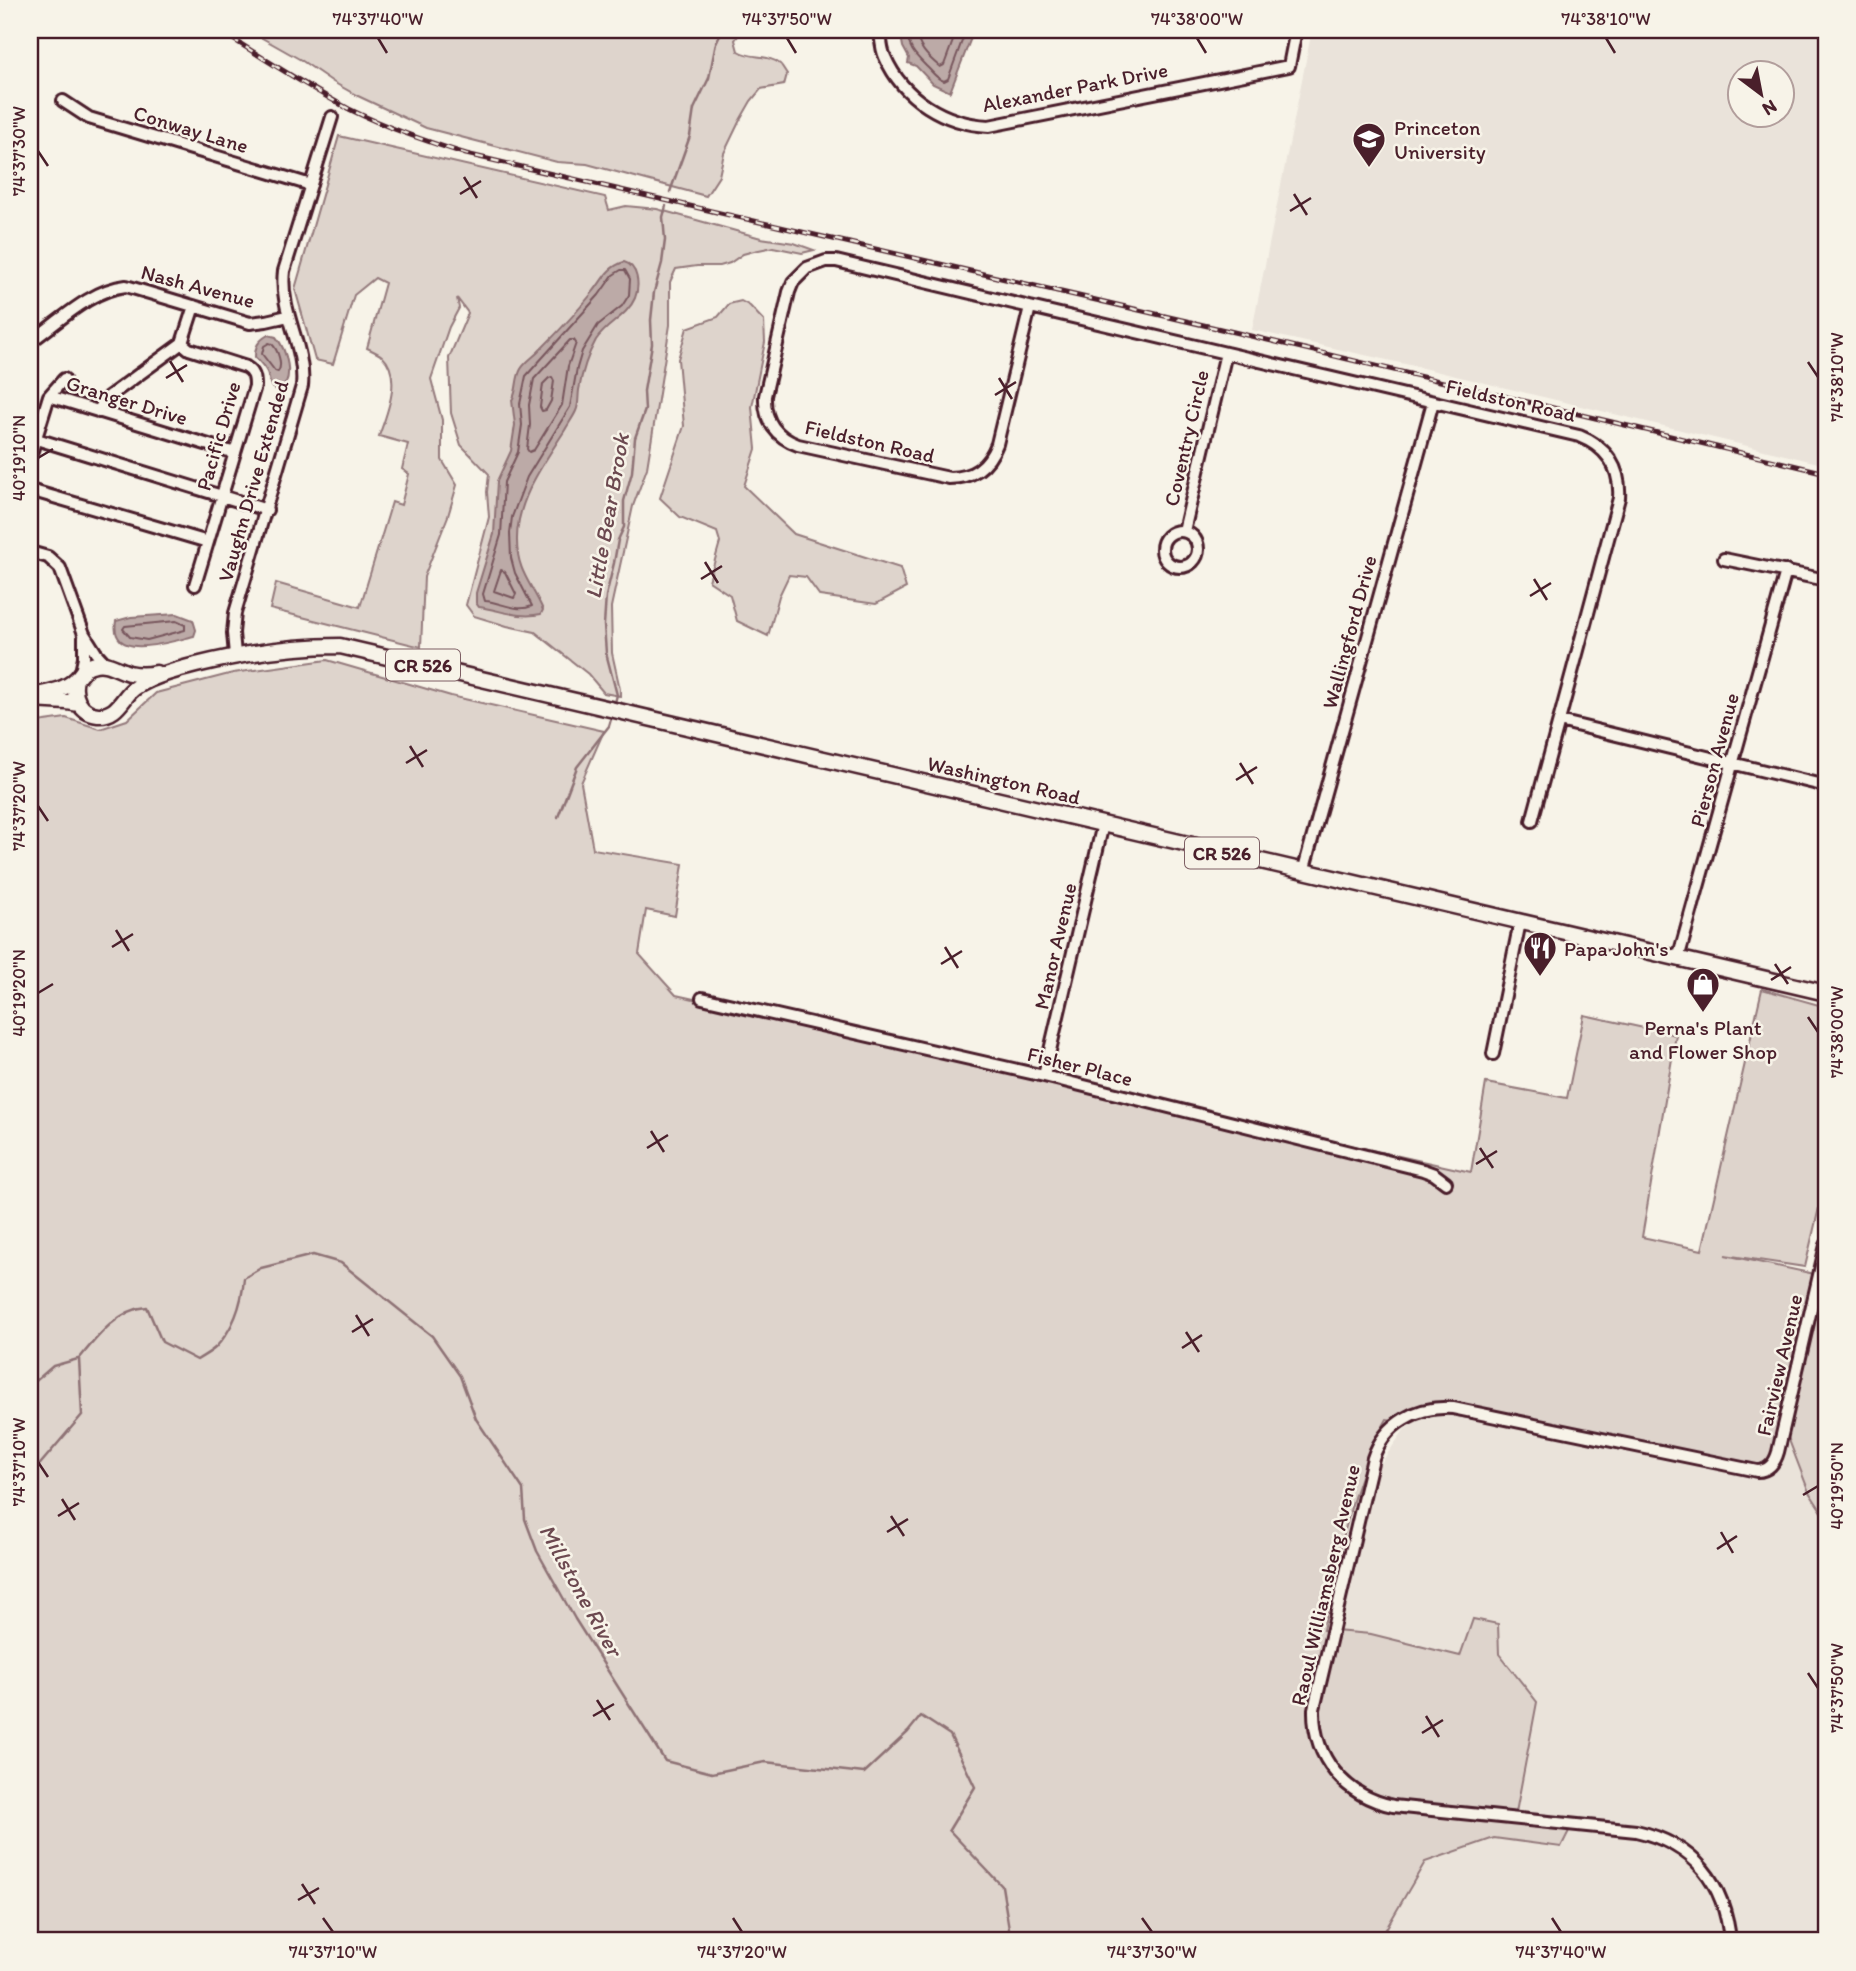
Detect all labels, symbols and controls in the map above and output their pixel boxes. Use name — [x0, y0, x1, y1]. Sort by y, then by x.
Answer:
text: 74°37'40"W — [332, 8, 424, 30]
text: 74°37'50"W — [742, 8, 832, 30]
text: 74°38'00"W — [1151, 8, 1243, 30]
text: 74°38'10"W — [1561, 8, 1651, 30]
street label: Alexander Park Drive — [980, 57, 1170, 117]
north arrow — [1727, 60, 1797, 130]
text: N — [1758, 95, 1781, 121]
street label: Conway Lane — [131, 100, 251, 158]
text: 74°37'30"W — [8, 106, 30, 196]
place label: Princeton University — [1394, 115, 1486, 164]
school or university icon: Princeton University — [1350, 120, 1388, 169]
street label: Nash Avenue — [138, 259, 258, 313]
text: 74°38'10"W — [1826, 332, 1848, 422]
street label: Coventry Circle — [1158, 367, 1214, 509]
street label: Granger Drive — [63, 370, 191, 430]
street label: Fieldston Road — [1444, 373, 1579, 427]
street label: Vaughn Drive Extended — [212, 377, 294, 585]
street label: Pacific Drive — [190, 379, 246, 493]
street label: Fieldston Road — [803, 414, 938, 468]
text: 40°19'10"N — [8, 415, 30, 501]
water label: Little Bear Brook — [579, 430, 636, 601]
street label: Wallingford Drive — [1316, 552, 1382, 712]
road number: CR 526 — [386, 650, 460, 680]
street label: Pierson Avenue — [1684, 690, 1744, 830]
street label: Washington Road — [925, 750, 1084, 810]
text: 74°37'20"W — [8, 761, 30, 851]
road number: CR 526 — [1185, 838, 1259, 868]
street label: Manor Avenue — [1028, 880, 1082, 1012]
restaurant icon: Papa John's — [1521, 929, 1559, 978]
place label: Papa John's — [1564, 936, 1669, 961]
text: 40°19'20"N — [8, 949, 30, 1037]
shop icon: Perna's Plant and Flower Shop — [1684, 965, 1722, 1014]
text: 74°38'00"W — [1826, 986, 1848, 1078]
place label: Perna's Plant and Flower Shop — [1629, 1015, 1777, 1064]
street label: Fisher Place — [1025, 1041, 1135, 1091]
street label: Fairview Avenue — [1751, 1292, 1807, 1438]
text: 74°37'10"W — [8, 1418, 30, 1506]
text: 40°19'50"N — [1826, 1442, 1848, 1530]
street label: Raoul Williamsberg Avenue — [1285, 1462, 1365, 1708]
water label: Millstone River — [533, 1519, 630, 1663]
text: 74°37'50"W — [1826, 1643, 1848, 1733]
text: 74°37'10"W — [289, 1941, 377, 1963]
text: 74°37'20"W — [697, 1941, 787, 1963]
text: 74°37'30"W — [1107, 1941, 1197, 1963]
text: 74°37'40"W — [1515, 1941, 1607, 1963]

